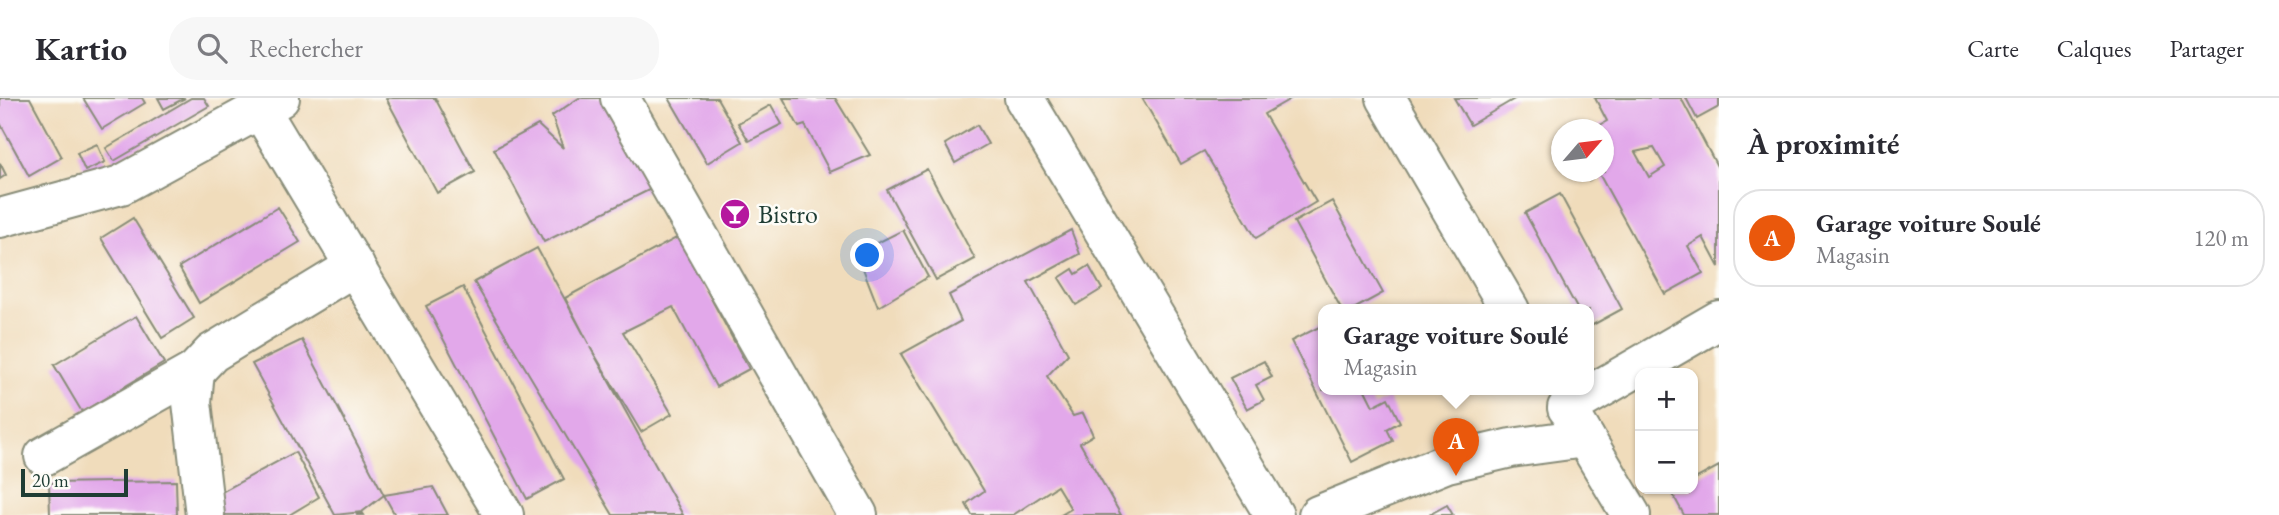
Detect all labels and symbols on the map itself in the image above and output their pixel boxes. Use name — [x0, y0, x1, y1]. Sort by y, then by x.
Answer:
north arrow — [1551, 119, 1614, 182]
bar icon: Bistro — [718, 197, 752, 231]
place label: Bistro — [758, 197, 818, 231]
your location — [850, 238, 884, 272]
pin: A — [1433, 418, 1479, 476]
scale bar — [21, 466, 128, 498]

